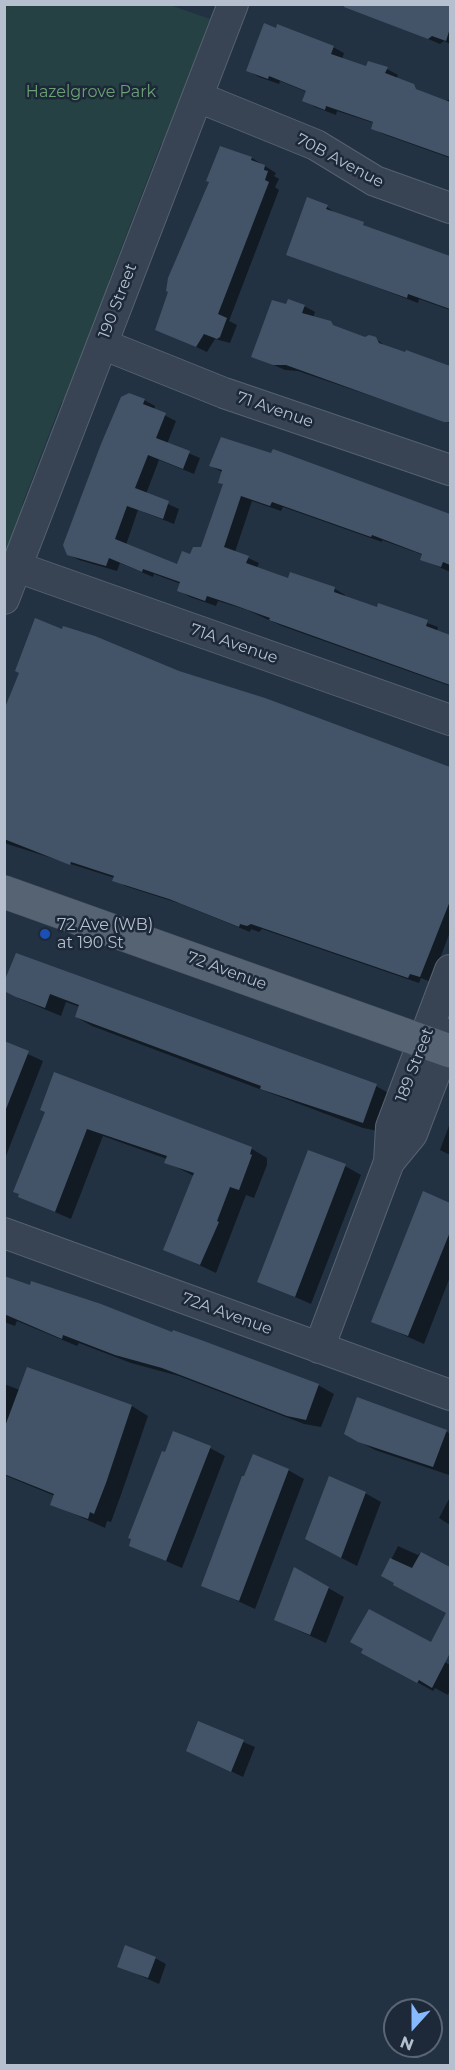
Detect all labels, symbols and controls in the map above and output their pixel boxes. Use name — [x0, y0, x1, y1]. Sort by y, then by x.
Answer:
park label: Hazelgrove Park — [26, 82, 156, 102]
street label: 70B Avenue — [293, 130, 387, 192]
street label: 190 Street — [95, 261, 141, 341]
street label: 71 Avenue — [234, 388, 316, 432]
street label: 71A Avenue — [188, 620, 280, 668]
place label: 72 Ave (WB) at 190 St — [57, 915, 153, 953]
marker: 72 Ave (WB) at 190 St — [38, 927, 52, 941]
street label: 72 Avenue — [185, 948, 269, 994]
street label: 189 Street — [392, 1025, 438, 1105]
street label: 72A Avenue — [179, 1289, 275, 1339]
north arrow — [383, 1998, 443, 2058]
text: N — [398, 2032, 417, 2055]

